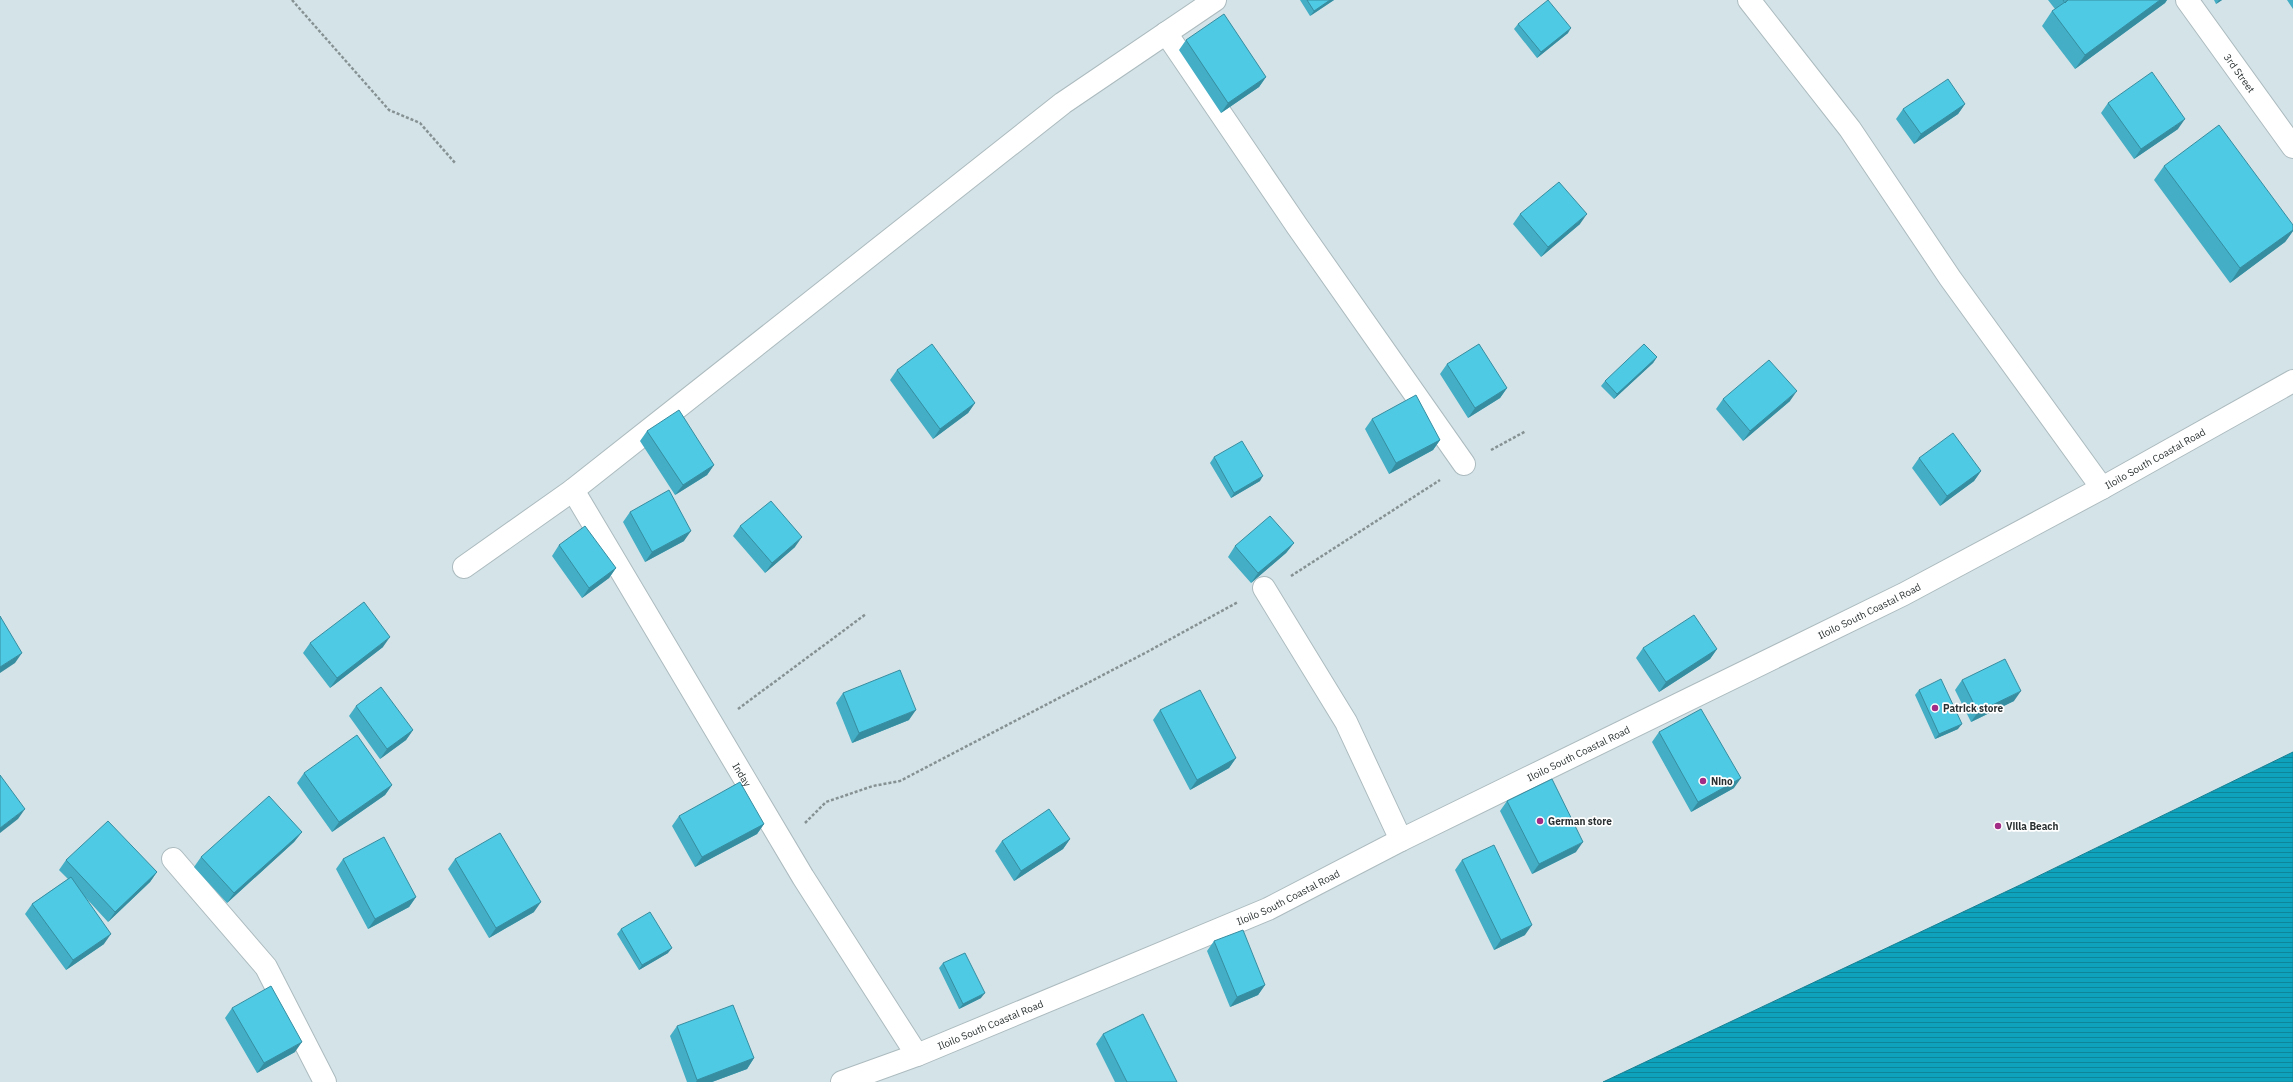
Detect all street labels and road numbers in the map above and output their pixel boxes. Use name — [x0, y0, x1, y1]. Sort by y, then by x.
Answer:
street label: 3rd Street — [2221, 51, 2258, 96]
street label: Iloilo South Coastal Road — [2102, 425, 2208, 492]
street label: Iloilo South Coastal Road — [1816, 580, 1923, 642]
street label: Iloilo South Coastal Road — [1525, 723, 1632, 784]
street label: Inday — [730, 760, 754, 789]
street label: Iloilo South Coastal Road — [1235, 867, 1342, 928]
street label: Iloilo South Coastal Road — [935, 997, 1045, 1052]

